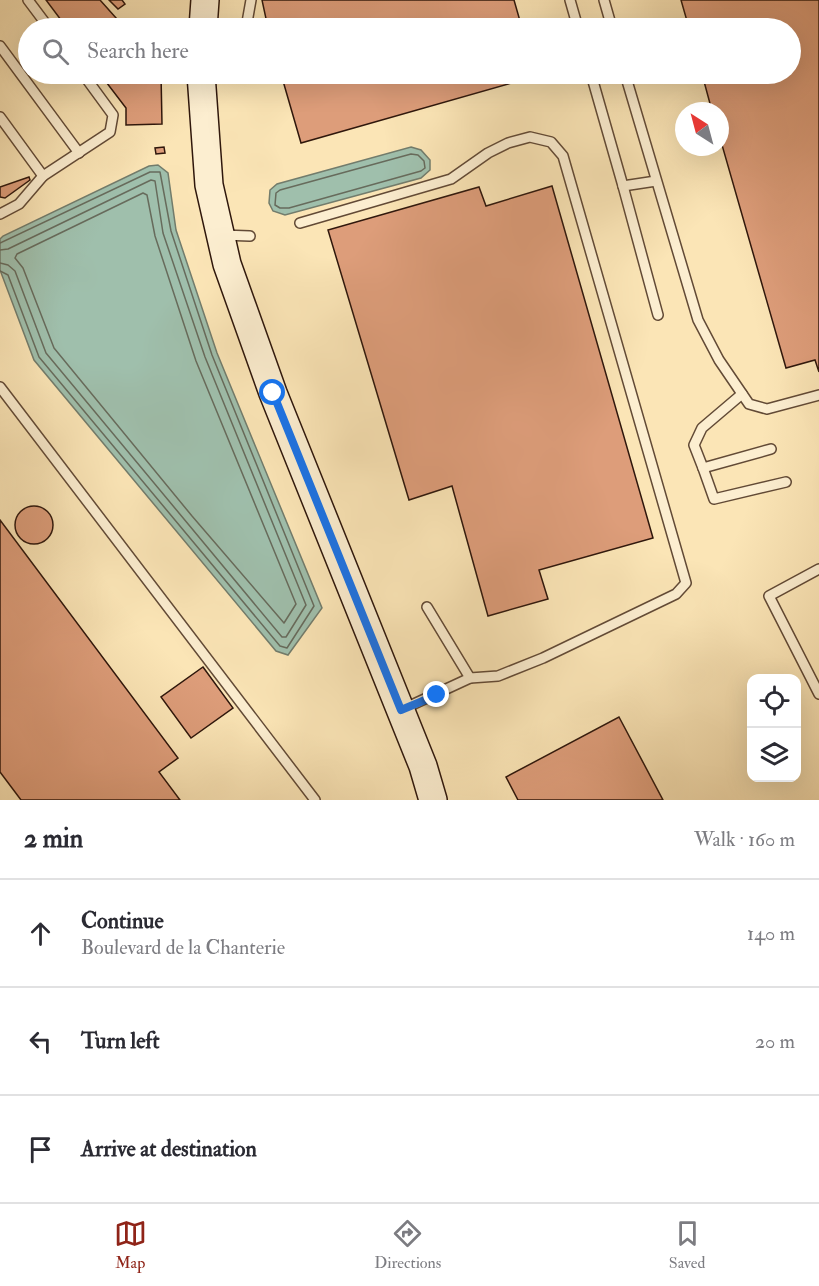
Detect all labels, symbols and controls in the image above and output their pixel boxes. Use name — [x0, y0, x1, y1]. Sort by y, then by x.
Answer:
search box — [18, 18, 801, 84]
icon: search — [39, 35, 72, 68]
text: Search here — [87, 37, 189, 65]
north arrow — [675, 102, 729, 156]
route start — [259, 379, 285, 405]
map controls — [747, 674, 801, 782]
button: locate — [747, 674, 801, 728]
route end — [423, 681, 449, 707]
button: layers — [747, 728, 801, 782]
text: 2 min — [24, 823, 83, 855]
text: Walk · 160 m — [694, 827, 795, 852]
text: Continue — [81, 907, 164, 935]
icon: ahead — [24, 917, 57, 950]
text: 140 m — [747, 921, 795, 946]
text: Boulevard de la Chanterie — [81, 935, 285, 960]
icon: left — [24, 1025, 57, 1058]
text: Turn left — [81, 1027, 160, 1055]
text: 20 m — [755, 1029, 795, 1054]
icon: arrive — [24, 1133, 57, 1166]
text: Arrive at destination — [81, 1135, 257, 1163]
tab: Map — [114, 1217, 147, 1273]
tab: Directions — [374, 1217, 441, 1273]
tab: Saved — [669, 1217, 705, 1273]

